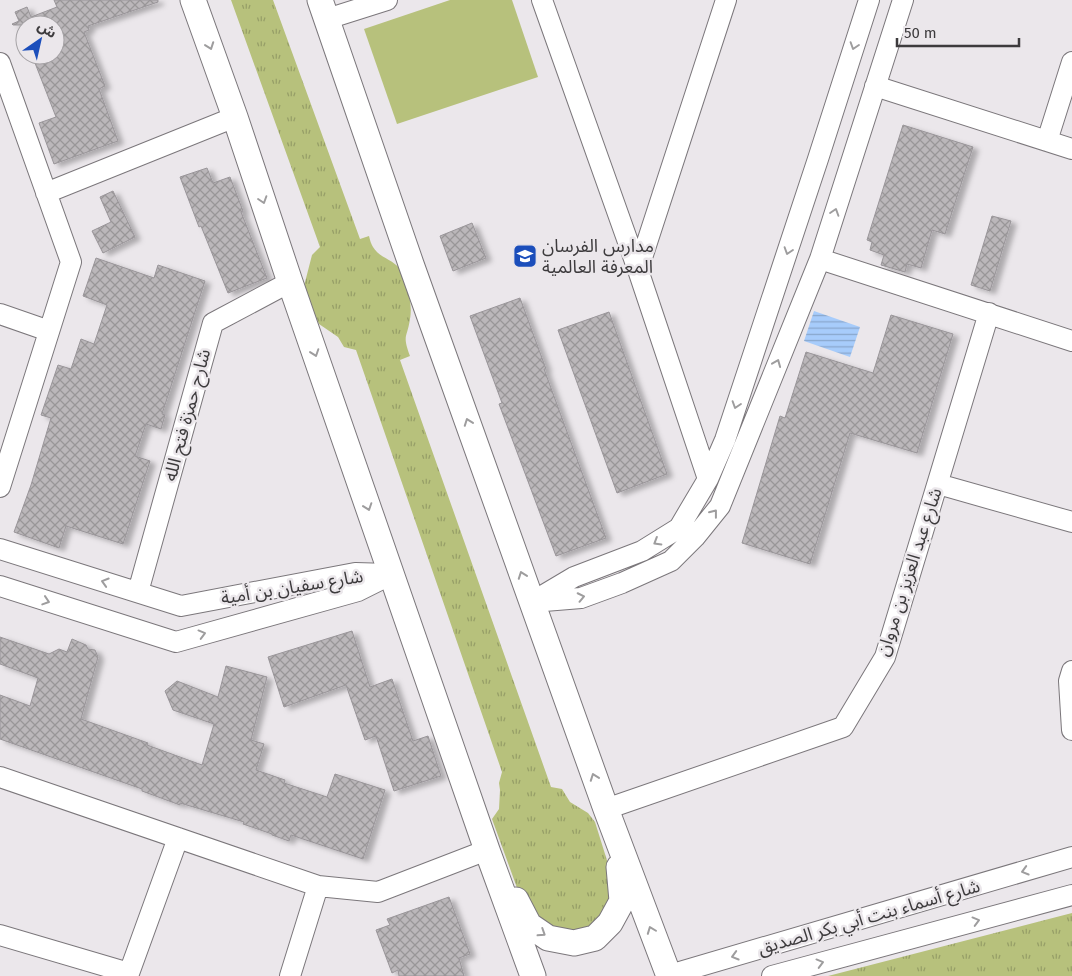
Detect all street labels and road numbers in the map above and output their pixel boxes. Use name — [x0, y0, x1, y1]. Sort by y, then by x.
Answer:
street label: شارح حمزة فتح الله — [159, 346, 217, 484]
street label: شارع عبد العزيز بن مروان — [871, 485, 949, 660]
street label: شارع سفيان بن أمية — [219, 565, 365, 612]
street label: شارع أسماء بنت أبي بكر الصديق — [755, 874, 983, 962]

